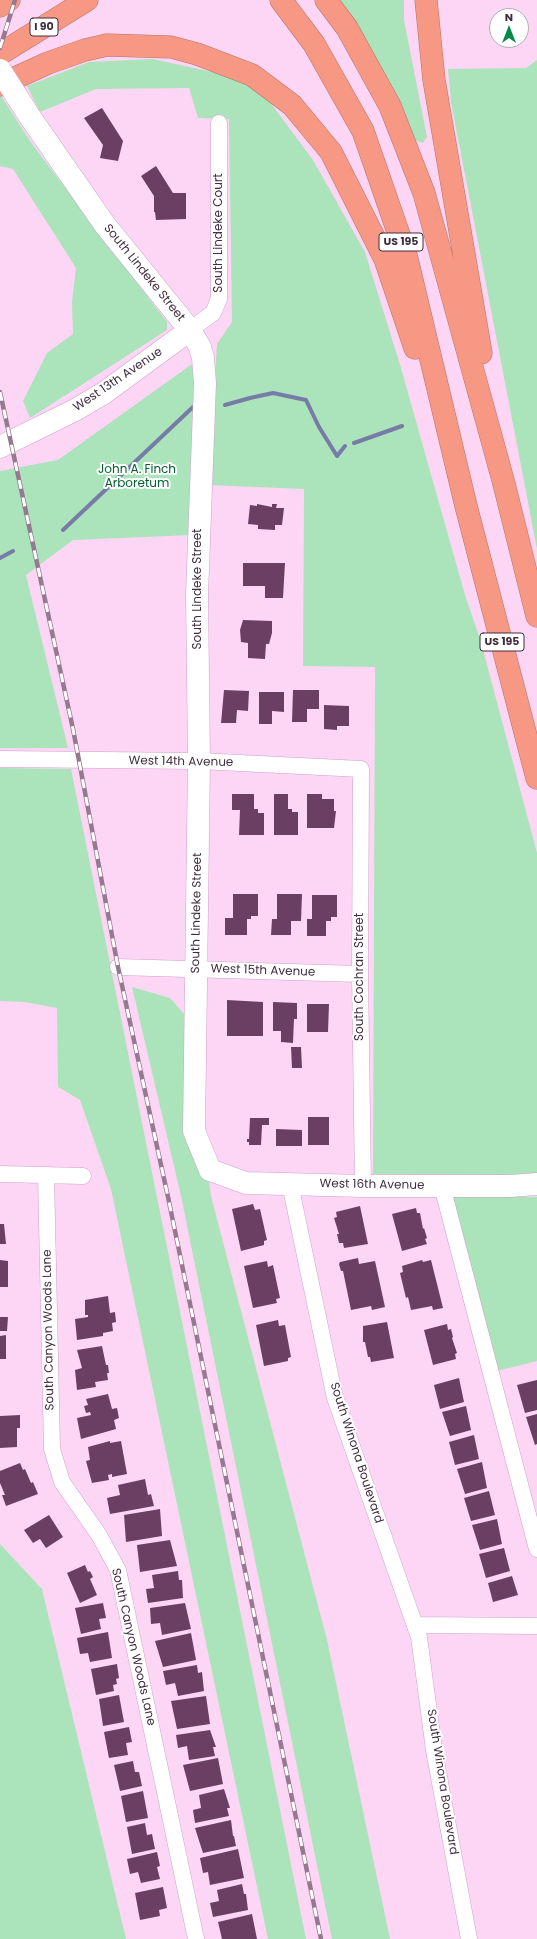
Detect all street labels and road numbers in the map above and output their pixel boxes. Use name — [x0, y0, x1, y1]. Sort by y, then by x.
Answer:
road number: I 90 — [30, 18, 58, 36]
street label: South Lindeke Court — [212, 173, 226, 293]
street label: South Lindeke Street — [100, 221, 188, 325]
road number: US 195 — [379, 233, 423, 251]
street label: West 13th Avenue — [71, 345, 165, 415]
street label: South Lindeke Street — [191, 529, 205, 649]
road number: US 195 — [480, 633, 524, 651]
street label: West 14th Avenue — [129, 754, 233, 770]
street label: South Lindeke Street — [189, 852, 205, 974]
street label: South Cochran Street — [353, 913, 367, 1041]
street label: West 15th Avenue — [210, 962, 316, 980]
street label: West 16th Avenue — [320, 1177, 424, 1193]
street label: South Canyon Woods Lane — [40, 1249, 58, 1411]
street label: South Winona Boulevard — [326, 1381, 386, 1525]
street label: South Canyon Woods Lane — [108, 1567, 158, 1727]
street label: South Winona Boulevard — [423, 1708, 461, 1856]

